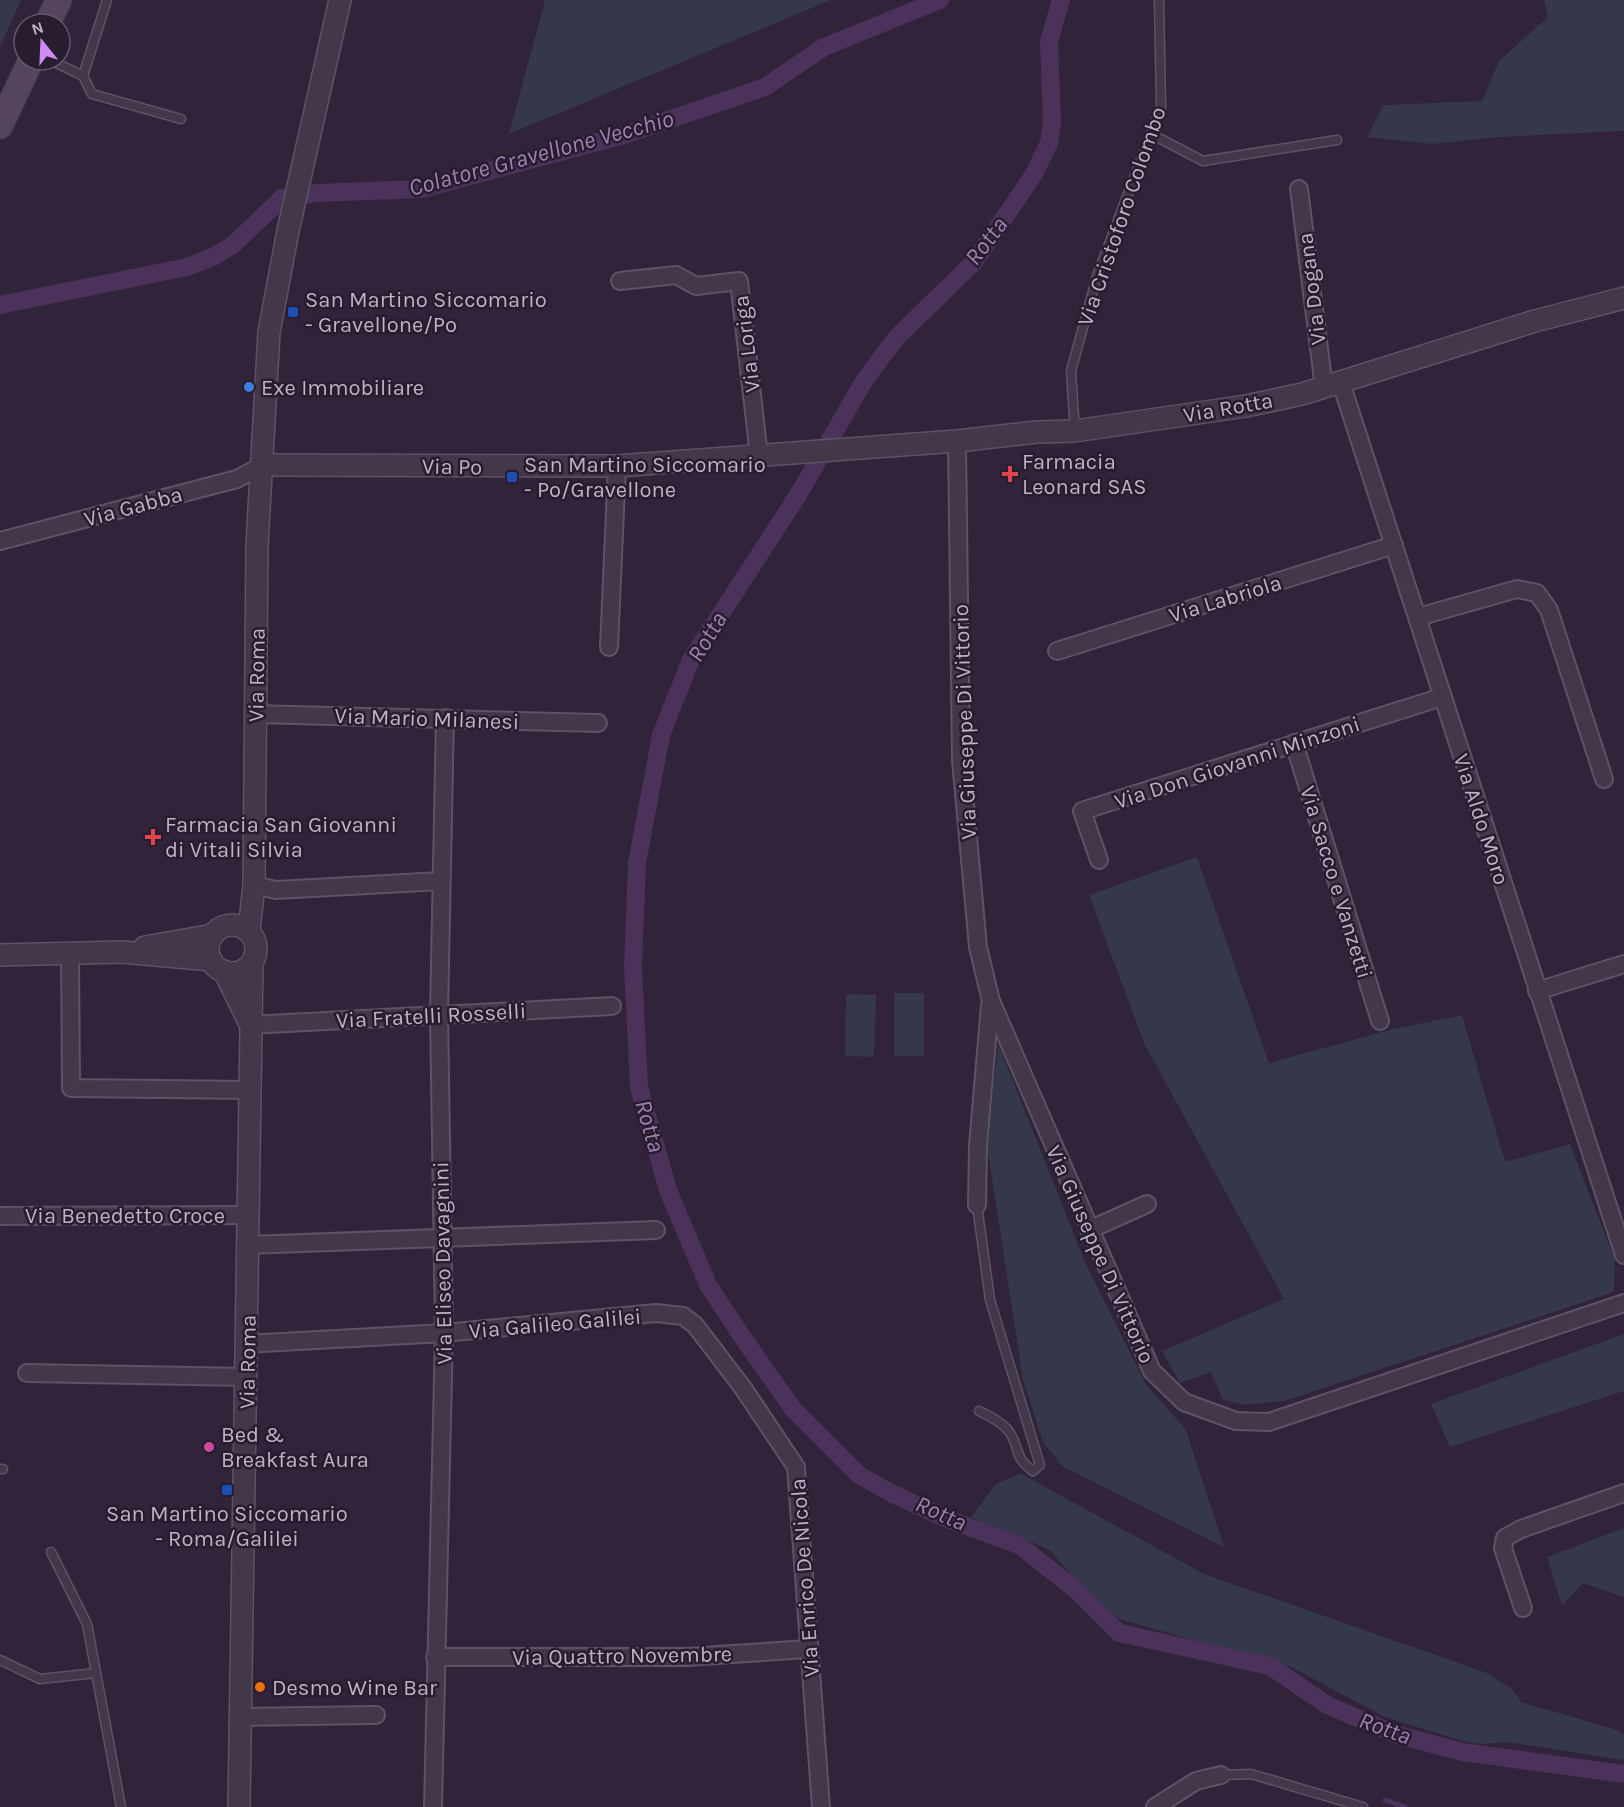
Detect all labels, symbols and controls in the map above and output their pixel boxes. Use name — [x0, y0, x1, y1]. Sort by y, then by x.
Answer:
north arrow — [12, 12, 72, 72]
text: N — [29, 17, 46, 39]
street label: Via Cristoforo Colombo — [1072, 103, 1172, 329]
water label: Colatore Gravellone Vecchio — [406, 104, 677, 202]
water label: Rotta — [959, 211, 1013, 271]
street label: Via Dogana — [1292, 231, 1332, 346]
place label: San Martino Siccomario - Gravellone/Po — [305, 287, 547, 338]
street label: Via Loriga — [728, 294, 766, 394]
marker: San Martino Siccomario - Gravellone/Po — [286, 305, 300, 319]
place label: Exe Immobiliare — [261, 375, 424, 401]
marker: Exe Immobiliare — [242, 380, 256, 394]
street label: Via Rotta — [1181, 387, 1275, 429]
place label: Farmacia Leonard SAS — [1022, 449, 1146, 500]
place label: San Martino Siccomario - Po/Gravellone — [524, 452, 766, 503]
street label: Via Po — [422, 453, 482, 481]
marker: Farmacia Leonard SAS — [1003, 467, 1017, 481]
marker: San Martino Siccomario - Po/Gravellone — [505, 470, 519, 484]
street label: Via Gabba — [81, 481, 185, 533]
street label: Via Labriola — [1166, 569, 1285, 628]
street label: Via Giuseppe Di Vittorio — [948, 604, 982, 840]
water label: Rotta — [681, 607, 733, 667]
street label: Via Roma — [243, 628, 271, 722]
street label: Via Mario Milanesi — [334, 703, 520, 735]
street label: Via Don Giovanni Minzoni — [1111, 711, 1363, 815]
street label: Via Aldo Moro — [1448, 751, 1514, 888]
street label: Via Sacco e Vanzetti — [1294, 783, 1378, 982]
place label: Farmacia San Giovanni di Vitali Silvia — [165, 812, 397, 863]
marker: Farmacia San Giovanni di Vitali Silvia — [146, 830, 160, 844]
street label: Via Fratelli Rosselli — [335, 998, 527, 1034]
water label: Rotta — [629, 1096, 671, 1156]
street label: Via Giuseppe Di Vittorio — [1040, 1141, 1160, 1367]
street label: Via Eliseo Davagnini — [428, 1161, 458, 1365]
street label: Via Benedetto Croce — [25, 1203, 225, 1229]
street label: Via Galileo Galilei — [468, 1304, 642, 1344]
street label: Via Roma — [234, 1315, 262, 1409]
place label: Bed & Breakfast Aura — [221, 1422, 369, 1473]
marker: Bed & Breakfast Aura — [202, 1440, 216, 1454]
street label: Via Enrico De Nicola — [785, 1478, 825, 1678]
marker: San Martino Siccomario - Roma/Galilei — [220, 1483, 234, 1497]
water label: Rotta — [911, 1489, 971, 1537]
place label: San Martino Siccomario - Roma/Galilei — [106, 1501, 348, 1552]
street label: Via Quattro Novembre — [512, 1641, 732, 1671]
place label: Desmo Wine Bar — [272, 1675, 437, 1701]
marker: Desmo Wine Bar — [253, 1680, 267, 1694]
water label: Rotta — [1355, 1706, 1415, 1750]

